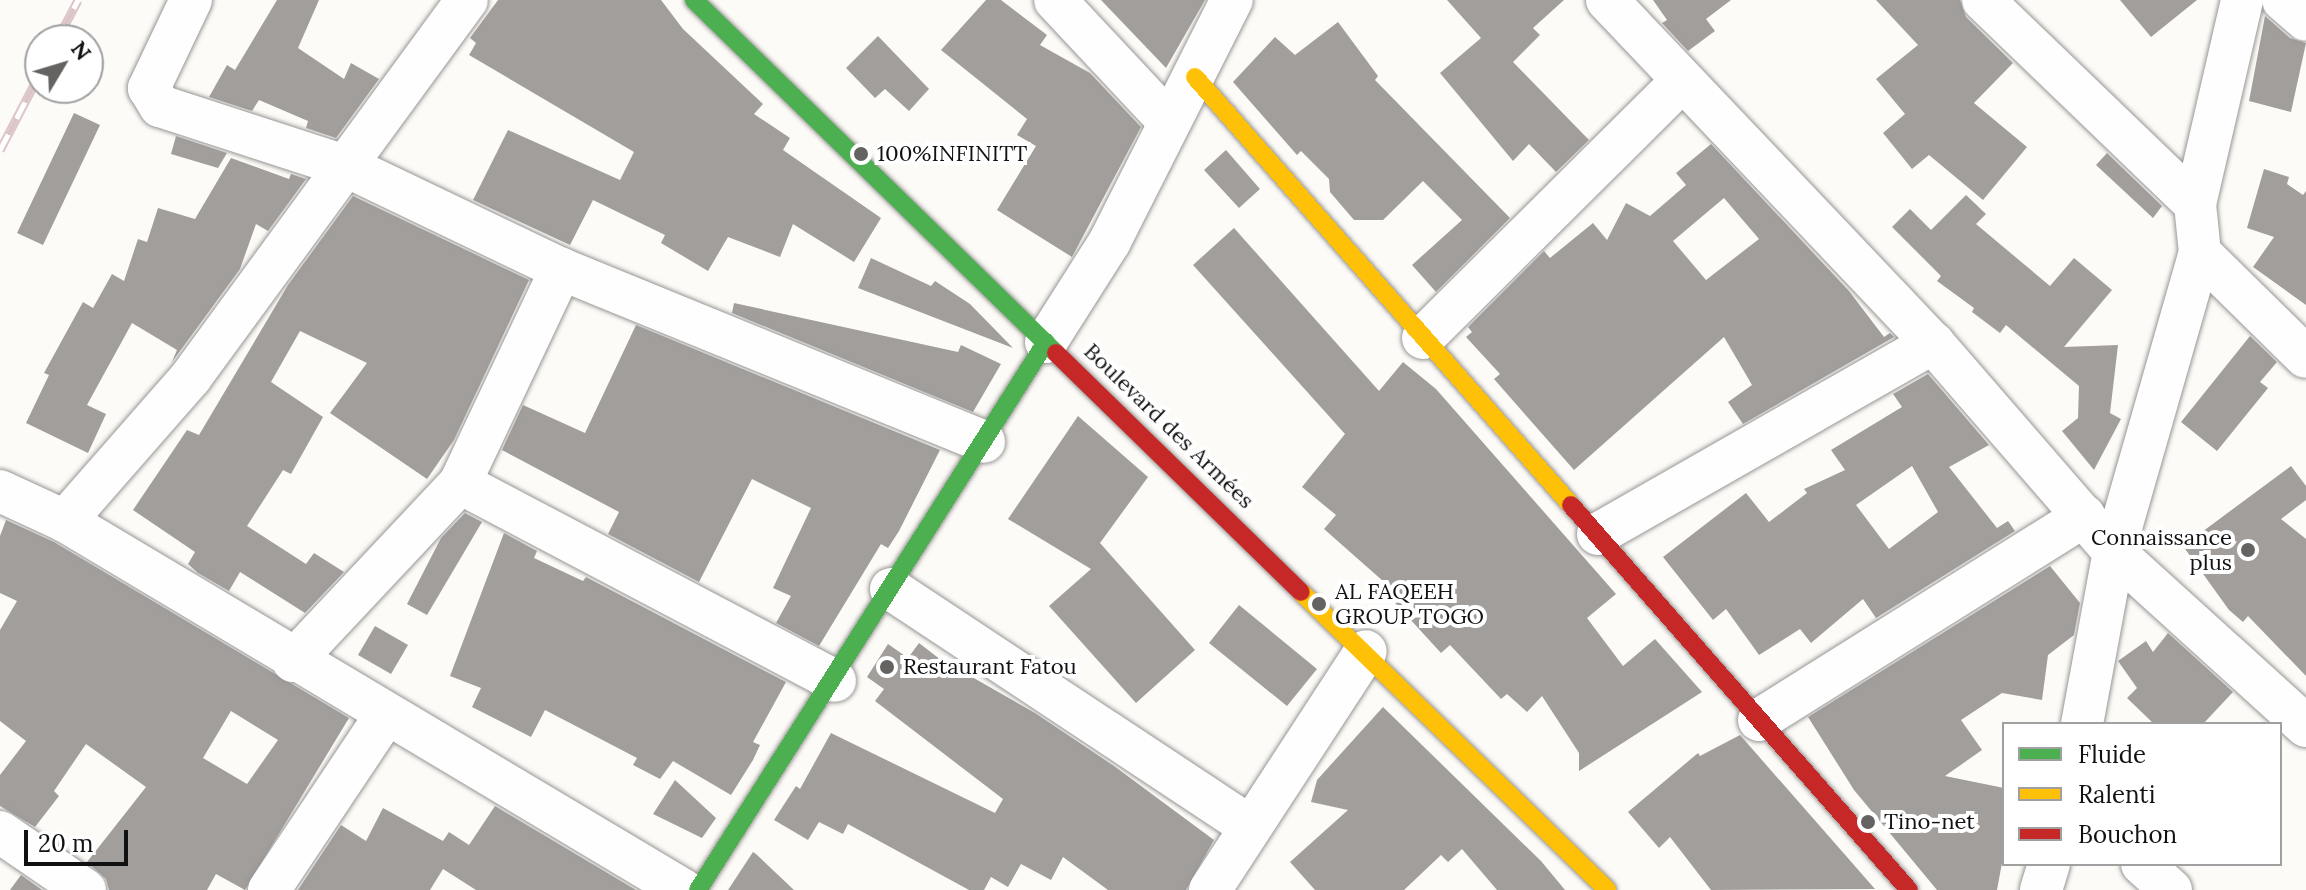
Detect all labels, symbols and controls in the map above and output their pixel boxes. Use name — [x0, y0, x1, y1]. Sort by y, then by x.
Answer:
north arrow — [24, 24, 104, 104]
text: N — [65, 35, 98, 66]
place label: 100%INFINITT — [877, 141, 1027, 167]
marker: 100%INFINITT — [852, 145, 870, 163]
street label: Boulevard des Armées — [1079, 338, 1259, 514]
place label: Connaissance plus — [2091, 524, 2232, 576]
marker: Connaissance plus — [2239, 541, 2257, 559]
place label: AL FAQEEH GROUP TOGO — [1335, 578, 1484, 630]
marker: AL FAQEEH GROUP TOGO — [1310, 595, 1328, 613]
place label: Restaurant Fatou — [903, 654, 1077, 680]
marker: Restaurant Fatou — [878, 658, 896, 676]
legend — [2002, 722, 2282, 866]
text: Fluide — [2078, 739, 2146, 770]
text: Ralenti — [2078, 779, 2155, 810]
place label: Tino-net — [1884, 809, 1975, 835]
marker: Tino-net — [1859, 813, 1877, 831]
scale bar — [28, 814, 132, 864]
text: Bouchon — [2078, 819, 2177, 850]
text: 20 m — [38, 828, 94, 859]

